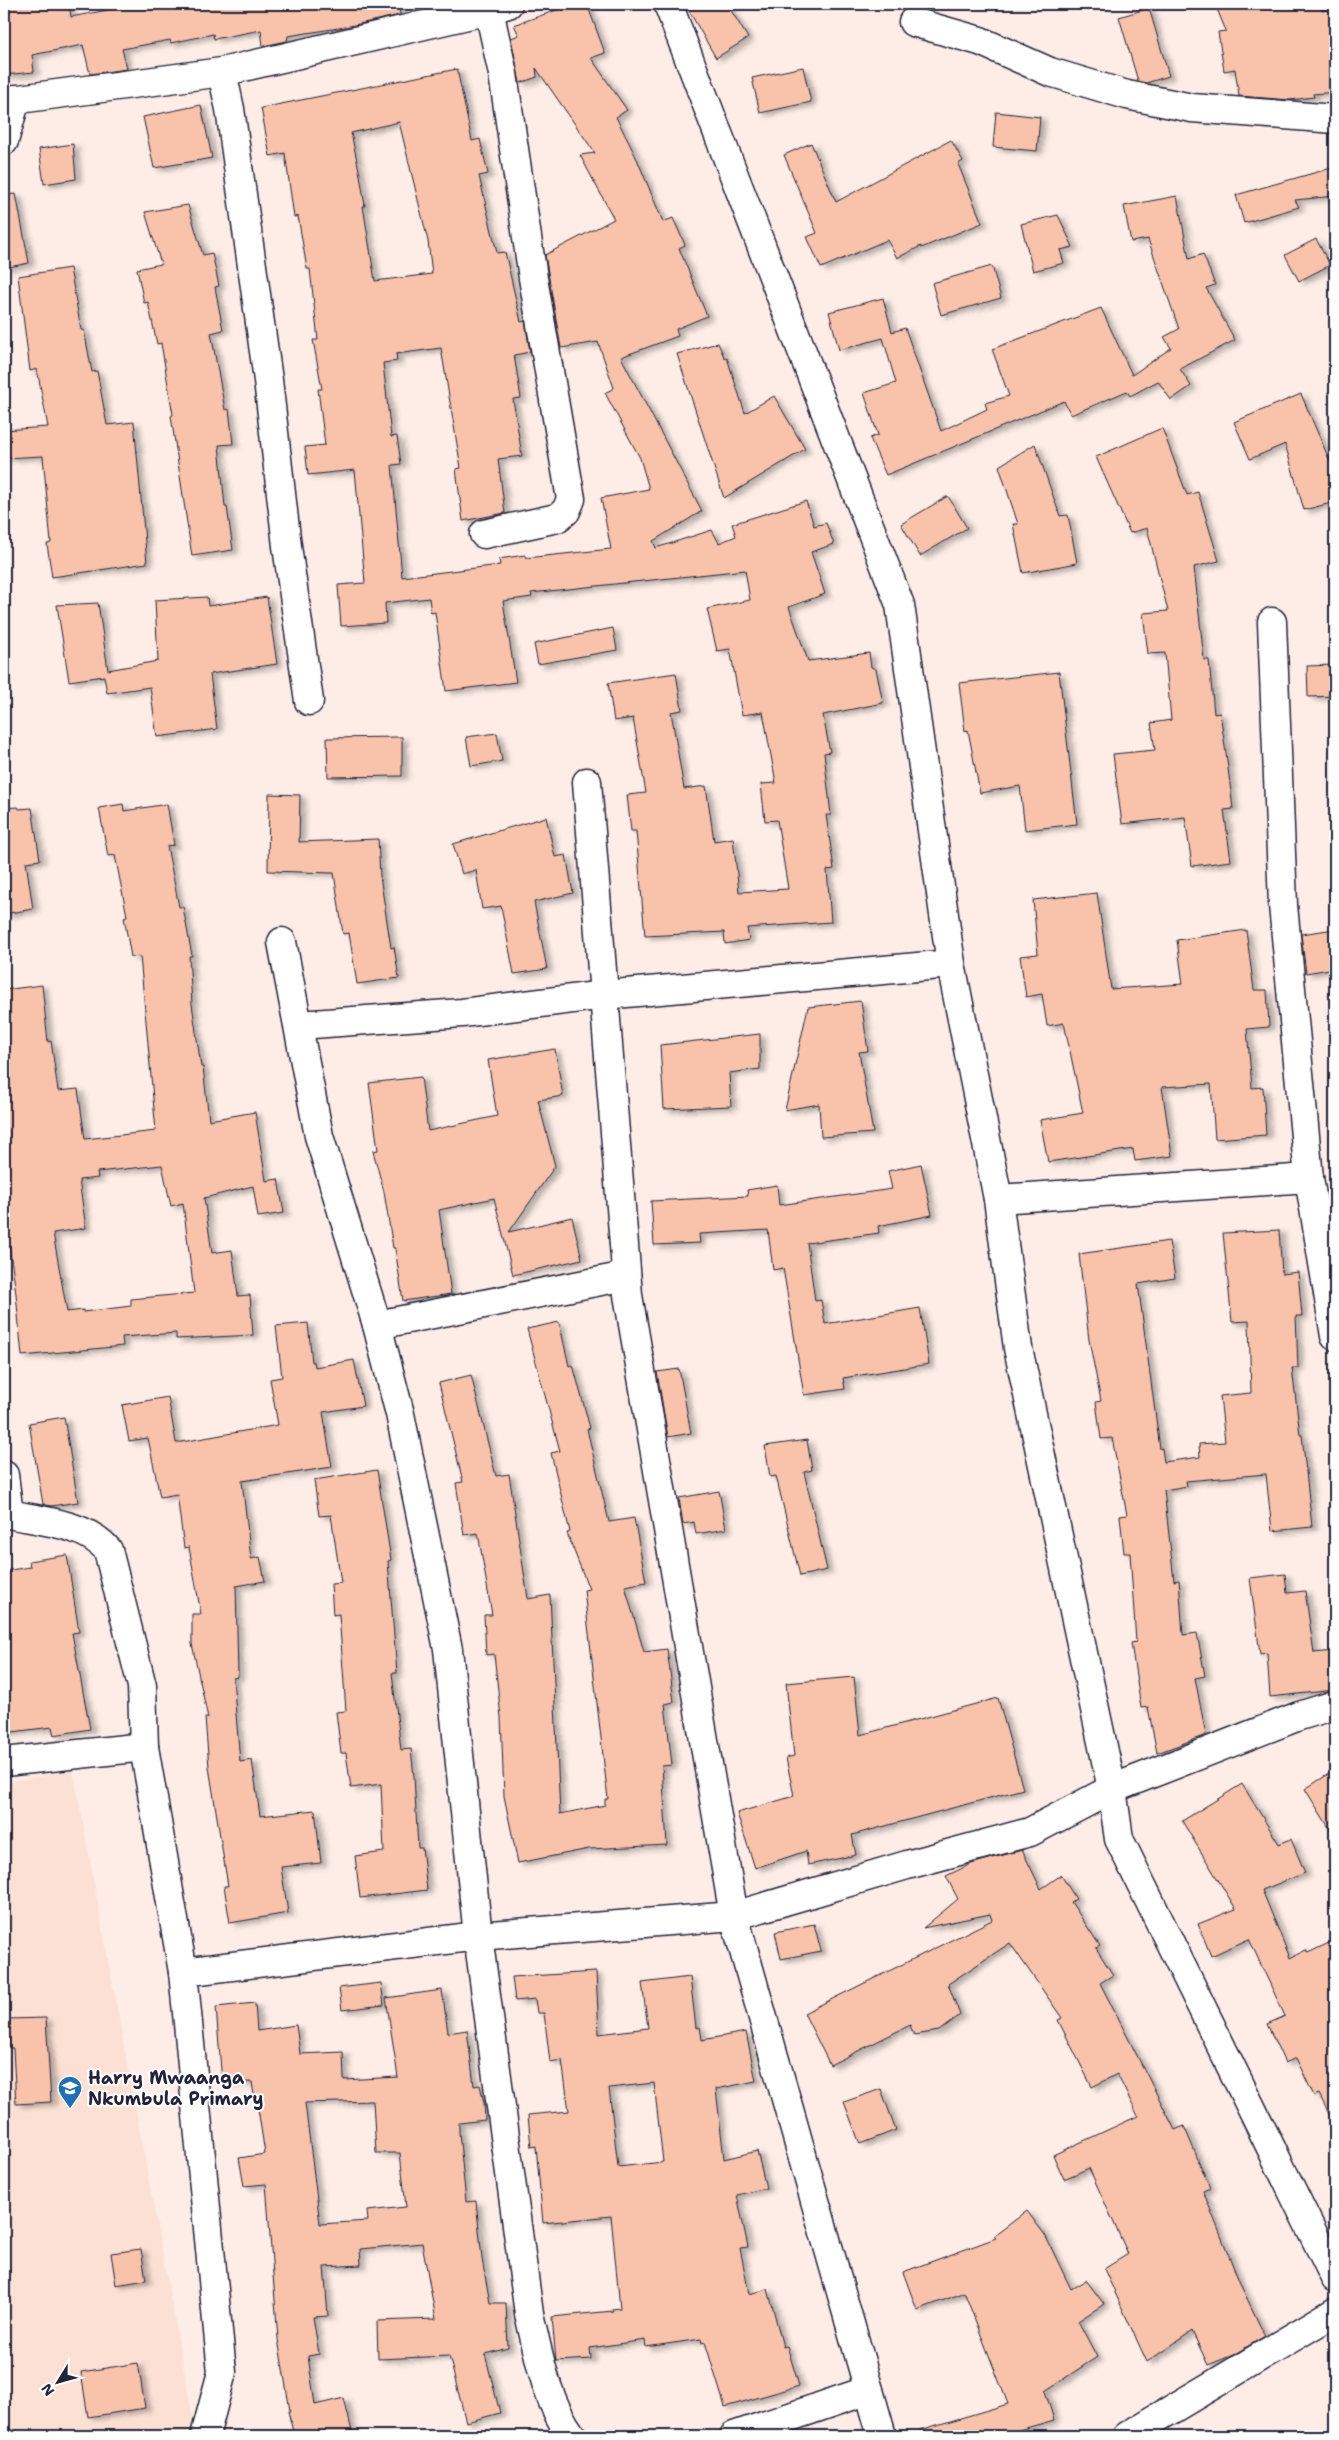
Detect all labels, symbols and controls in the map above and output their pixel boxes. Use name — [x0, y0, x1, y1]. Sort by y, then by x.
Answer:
place label: Harry Mwaanga Nkumbula Primary — [88, 2066, 264, 2111]
school or university icon: Harry Mwaanga Nkumbula Primary — [57, 2075, 83, 2109]
north arrow — [32, 2358, 82, 2408]
text: N — [37, 2380, 58, 2400]

